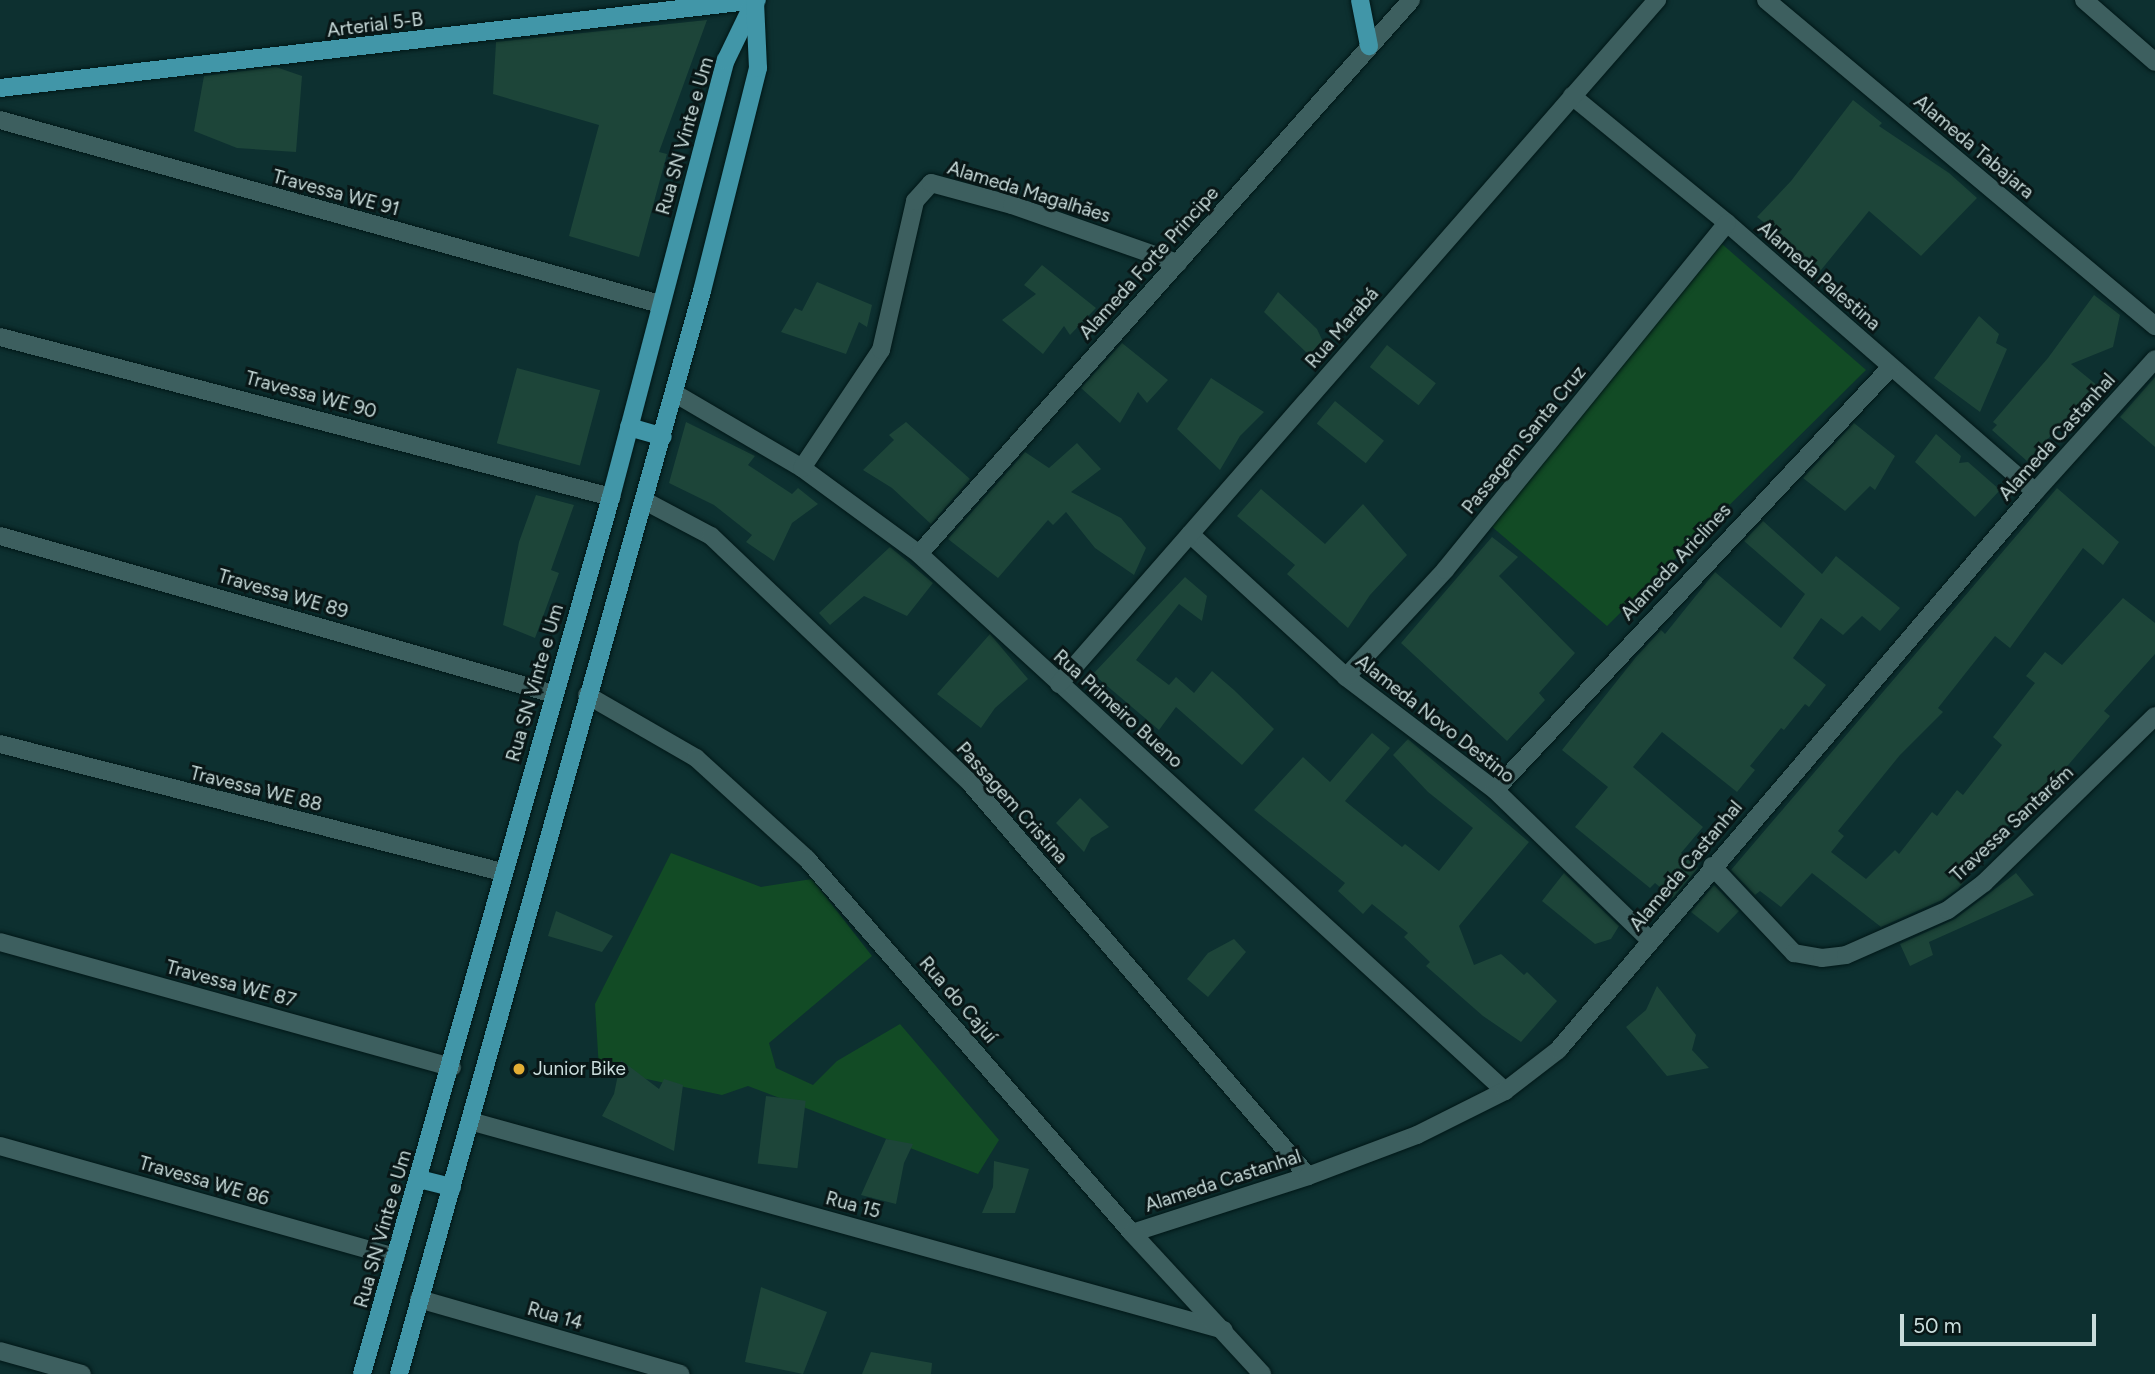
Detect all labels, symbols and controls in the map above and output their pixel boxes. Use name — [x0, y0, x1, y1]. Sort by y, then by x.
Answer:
street label: Arterial 5-B — [326, 8, 424, 42]
street label: Rua SN Vinte e Um — [652, 55, 718, 217]
street label: Alameda Tabajara — [1909, 90, 2039, 204]
street label: Alameda Magalhães — [945, 156, 1113, 228]
street label: Travessa WE 91 — [270, 165, 402, 221]
street label: Alameda Forte Principe — [1075, 182, 1223, 344]
street label: Alameda Palestina — [1753, 217, 1885, 335]
street label: Rua Marabá — [1301, 283, 1383, 373]
street label: Passagem Santa Cruz — [1457, 361, 1591, 519]
street label: Travessa WE 90 — [243, 367, 379, 423]
street label: Alameda Castanhal — [1994, 369, 2120, 505]
street label: Alameda Ariclines — [1616, 499, 1736, 625]
street label: Travessa WE 89 — [215, 565, 351, 623]
street label: Rua SN Vinte e Um — [502, 602, 568, 764]
street label: Rua Primeiro Bueno — [1049, 645, 1187, 773]
street label: Alameda Novo Destino — [1351, 650, 1519, 788]
street label: Passagem Cristina — [951, 738, 1073, 868]
street label: Travessa Santarém — [1946, 761, 2078, 887]
street label: Travessa WE 88 — [188, 762, 324, 816]
street label: Alameda Castanhal — [1625, 796, 1747, 936]
street label: Rua do Cajuí — [914, 952, 1002, 1048]
street label: Travessa WE 87 — [163, 956, 299, 1012]
place label: Junior Bike — [533, 1058, 626, 1080]
marker: Junior Bike — [511, 1061, 527, 1077]
street label: Alameda Castanhal — [1142, 1145, 1304, 1217]
street label: Rua SN Vinte e Um — [350, 1148, 416, 1310]
street label: Travessa WE 86 — [136, 1152, 272, 1210]
street label: Rua 15 — [823, 1187, 883, 1223]
street label: Rua 14 — [525, 1297, 585, 1335]
scale bar — [1903, 1300, 2099, 1344]
text: 50 m — [1913, 1313, 1962, 1338]

